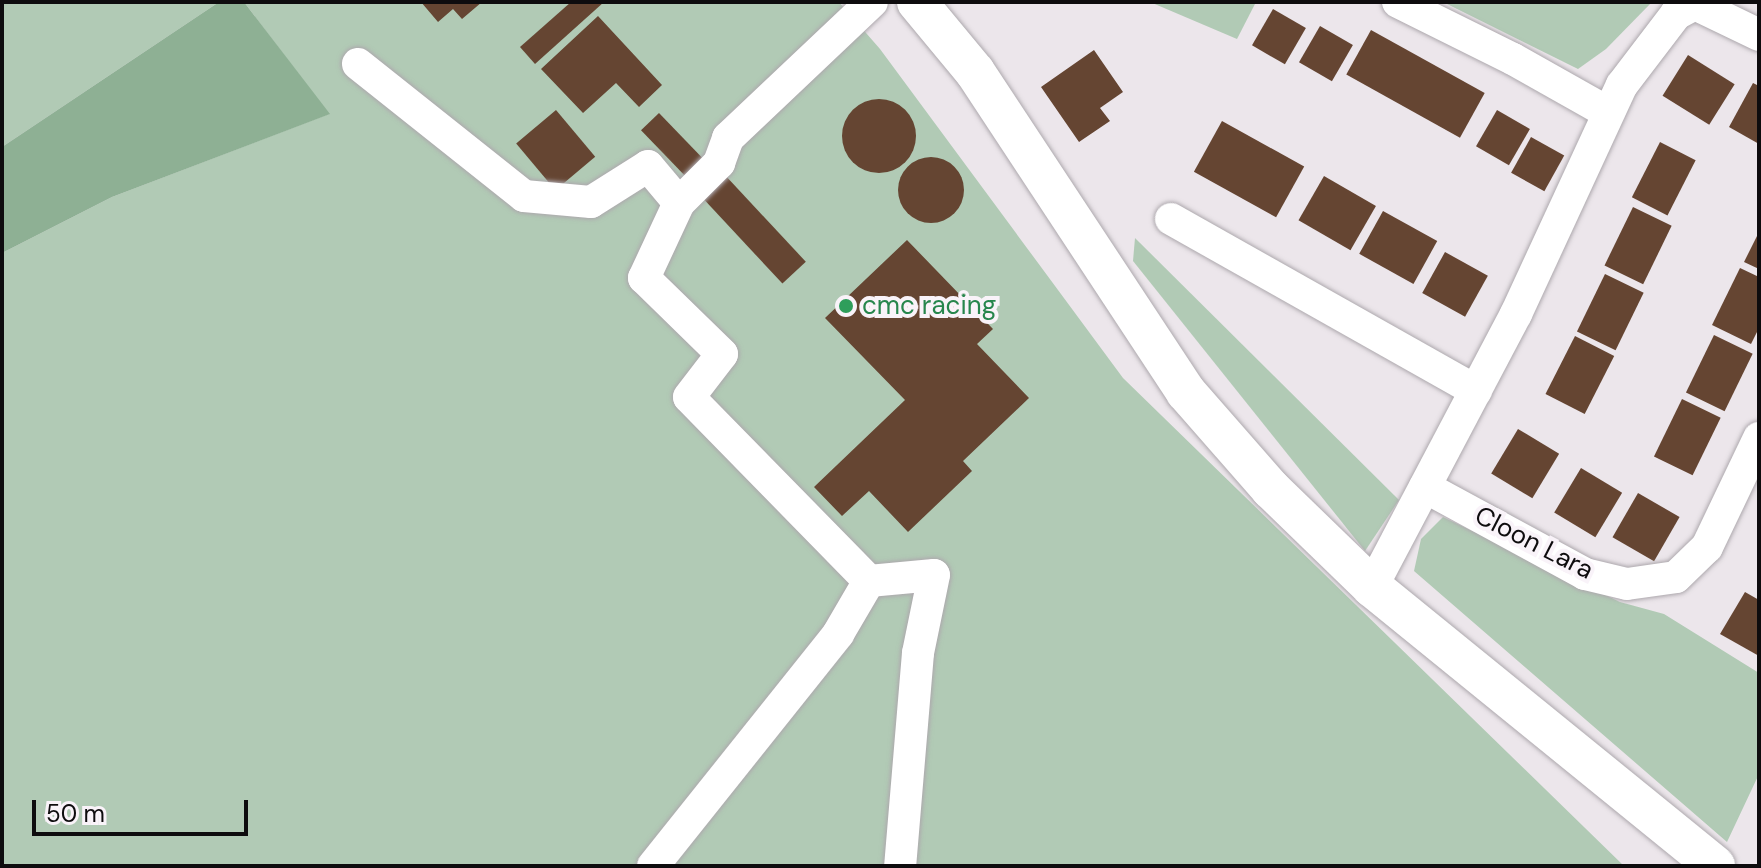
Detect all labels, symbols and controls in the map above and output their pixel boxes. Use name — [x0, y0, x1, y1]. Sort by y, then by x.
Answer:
place label: cmc racing — [862, 290, 996, 322]
marker: cmc racing — [837, 297, 855, 315]
street label: Cloon Lara — [1470, 500, 1598, 586]
scale bar — [36, 784, 252, 834]
text: 50 m — [46, 798, 105, 829]

